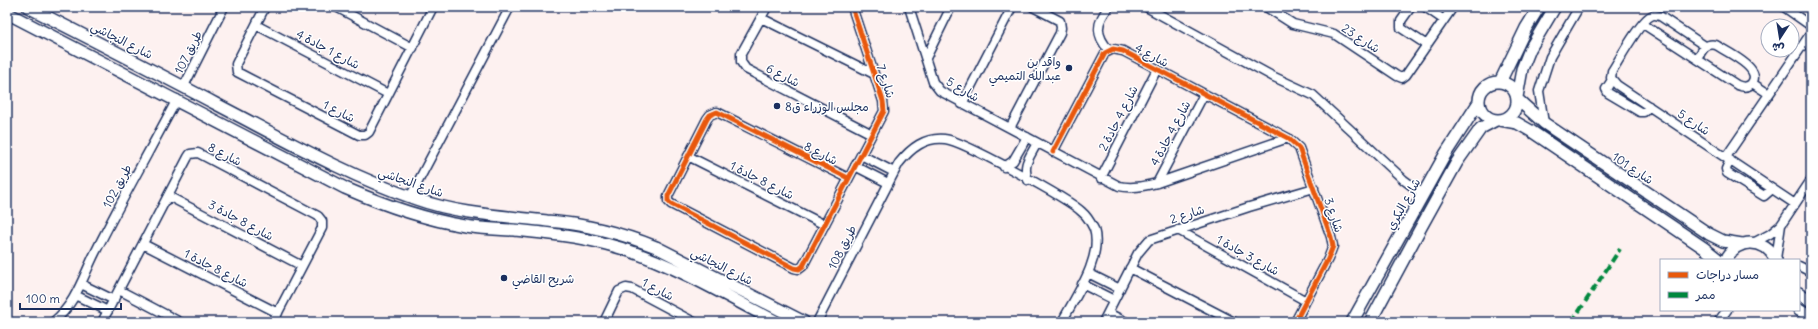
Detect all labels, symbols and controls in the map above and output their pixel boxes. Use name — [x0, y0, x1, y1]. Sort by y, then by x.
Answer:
street label: شارع النجاشي — [87, 18, 155, 66]
north arrow — [1760, 18, 1800, 58]
street label: شارع 23 — [1338, 20, 1383, 57]
street label: شارع 1 جادة 4 — [293, 26, 362, 74]
street label: طريق 107 — [171, 28, 205, 76]
street label: شارع 4 — [1132, 40, 1171, 72]
text: ش — [1771, 40, 1785, 56]
place label: واقد بن عبدالله التميمي — [989, 54, 1061, 87]
street label: شارع 6 — [763, 60, 802, 92]
street label: شارع 7 — [872, 62, 898, 100]
marker: واقد بن عبدالله التميمي — [1064, 63, 1074, 73]
street label: شارع 5 — [943, 73, 982, 106]
street label: شارع 4 جادة 2 — [1095, 83, 1143, 154]
street label: شارع 1 — [320, 97, 357, 127]
street label: شارع 4 جادة 4 — [1147, 98, 1195, 169]
place label: مجلس الوزراء ق8 — [785, 99, 869, 115]
marker: مجلس الوزراء ق8 — [772, 101, 782, 111]
street label: شارع 5 — [1674, 106, 1713, 140]
street label: شارع 8 — [801, 138, 840, 170]
street label: شارع 8 — [205, 139, 244, 171]
street label: شارع 101 — [1609, 149, 1656, 189]
street label: شارع 8 جادة 1 — [727, 158, 796, 204]
street label: طريق 102 — [99, 162, 135, 210]
street label: شارع النجاشي — [375, 164, 445, 204]
street label: شارع البكري — [1383, 175, 1425, 233]
street label: شارع 3 — [1319, 196, 1347, 235]
street label: شارع 8 جادة 3 — [205, 197, 276, 245]
street label: شارع 2 — [1168, 201, 1207, 229]
street label: طريق 108 — [825, 222, 859, 272]
street label: شارع 3 جادة 1 — [1213, 232, 1282, 280]
street label: شارع النجاشي — [687, 244, 755, 292]
street label: شارع 8 جادة 1 — [181, 246, 250, 292]
legend — [1660, 259, 1800, 311]
text: مسار دراجات — [1696, 267, 1759, 283]
place label: شريح القاضي — [512, 271, 574, 290]
marker: شريح القاضي — [499, 273, 509, 283]
street label: شارع 1 — [639, 274, 676, 305]
scale bar — [20, 285, 121, 311]
text: ممر — [1695, 287, 1715, 302]
text: 100 m — [26, 291, 60, 306]

